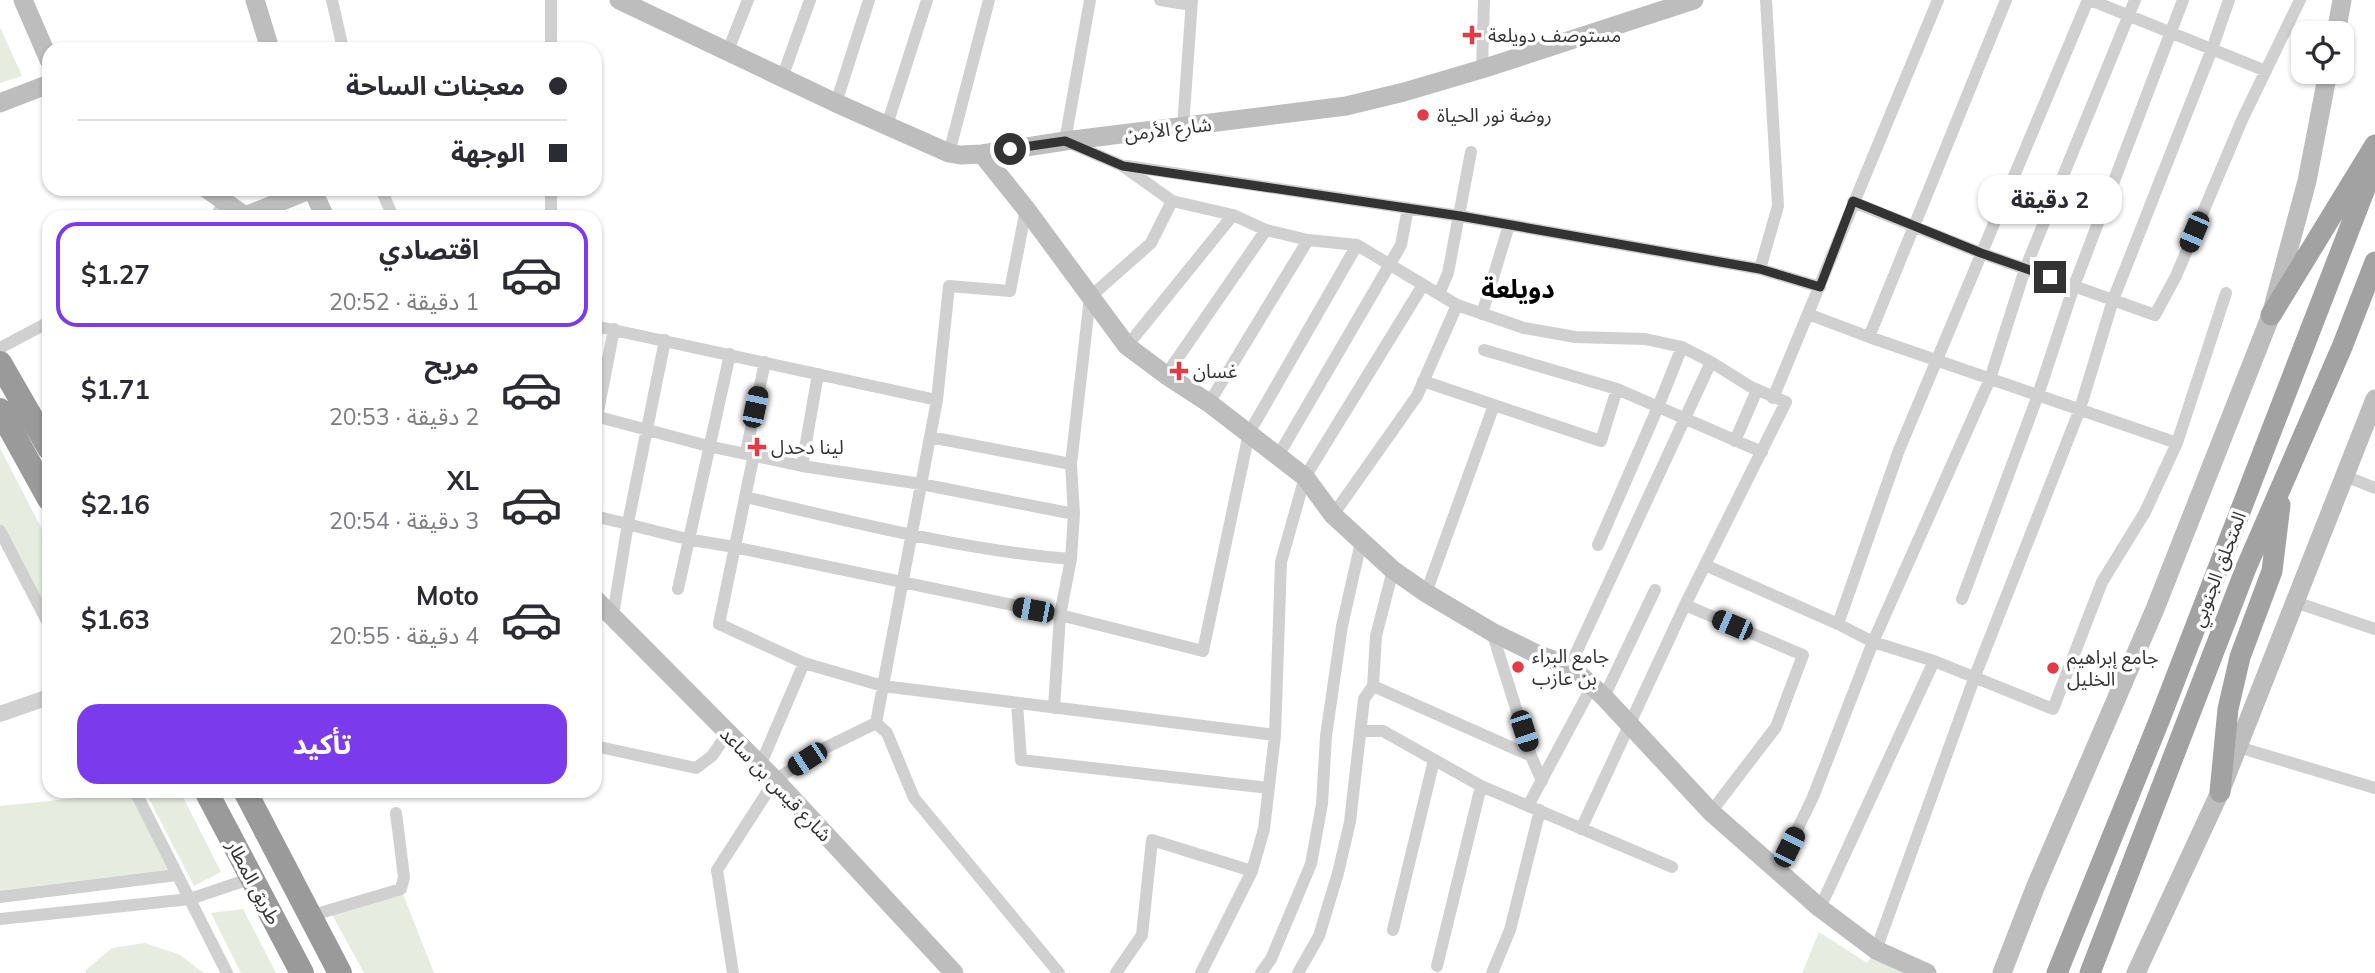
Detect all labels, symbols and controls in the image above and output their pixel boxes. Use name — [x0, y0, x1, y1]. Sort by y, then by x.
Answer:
map controls — [2291, 21, 2354, 84]
button: locate — [2291, 21, 2354, 84]
place label: مستوصف دويلعة — [1488, 23, 1621, 47]
marker: مستوصف دويلعة — [1462, 25, 1482, 45]
text: معجنات الساحة — [346, 69, 525, 102]
place label: روضة نور الحياة — [1437, 103, 1552, 127]
marker: روضة نور الحياة — [1415, 107, 1431, 123]
street label: شارع الأرمن — [1123, 112, 1213, 148]
route start — [994, 133, 1026, 165]
text: الوجهة — [451, 136, 525, 169]
callout: 2 دقيقة — [1978, 176, 2122, 224]
text: 2 دقيقة — [2011, 185, 2089, 214]
car — [2177, 209, 2212, 255]
text: اقتصادي — [379, 233, 479, 266]
icon: car — [500, 243, 563, 306]
text: $1.27 — [81, 258, 150, 291]
route end — [2034, 261, 2066, 293]
district label: دويلعة — [1481, 272, 1555, 305]
text: 1 دقيقة · 20:52 — [329, 287, 479, 316]
text: مريح — [424, 348, 479, 381]
icon: car — [500, 358, 563, 421]
place label: غسان — [1193, 359, 1237, 383]
marker: غسان — [1171, 363, 1187, 379]
text: $1.71 — [81, 373, 150, 406]
car — [741, 384, 770, 430]
text: 2 دقيقة · 20:53 — [329, 402, 479, 431]
place label: لينا دحدل — [771, 435, 844, 459]
marker: لينا دحدل — [749, 439, 765, 455]
text: XL — [447, 464, 479, 497]
icon: car — [500, 473, 563, 536]
text: $2.16 — [81, 488, 150, 521]
text: 3 دقيقة · 20:54 — [329, 506, 479, 535]
street label: المتحلق الجنوبي — [2185, 508, 2254, 631]
text: Moto — [416, 579, 479, 612]
icon: car — [500, 588, 563, 651]
car — [1011, 596, 1056, 624]
text: $1.63 — [81, 603, 150, 636]
car — [1709, 607, 1756, 643]
text: 4 دقيقة · 20:55 — [329, 621, 479, 650]
place label: جامع البراء بن عازب — [1532, 644, 1609, 690]
place label: جامع إبراهيم الخليل — [2067, 645, 2159, 691]
marker: جامع البراء بن عازب — [1510, 659, 1526, 675]
marker: جامع إبراهيم الخليل — [2045, 660, 2061, 676]
button: تأكيد — [77, 704, 567, 784]
car — [1508, 708, 1541, 754]
street label: شارع قيس بن ساعد — [714, 721, 837, 848]
car — [784, 739, 831, 779]
car — [1771, 824, 1808, 870]
street label: طريق المطار — [221, 835, 286, 928]

